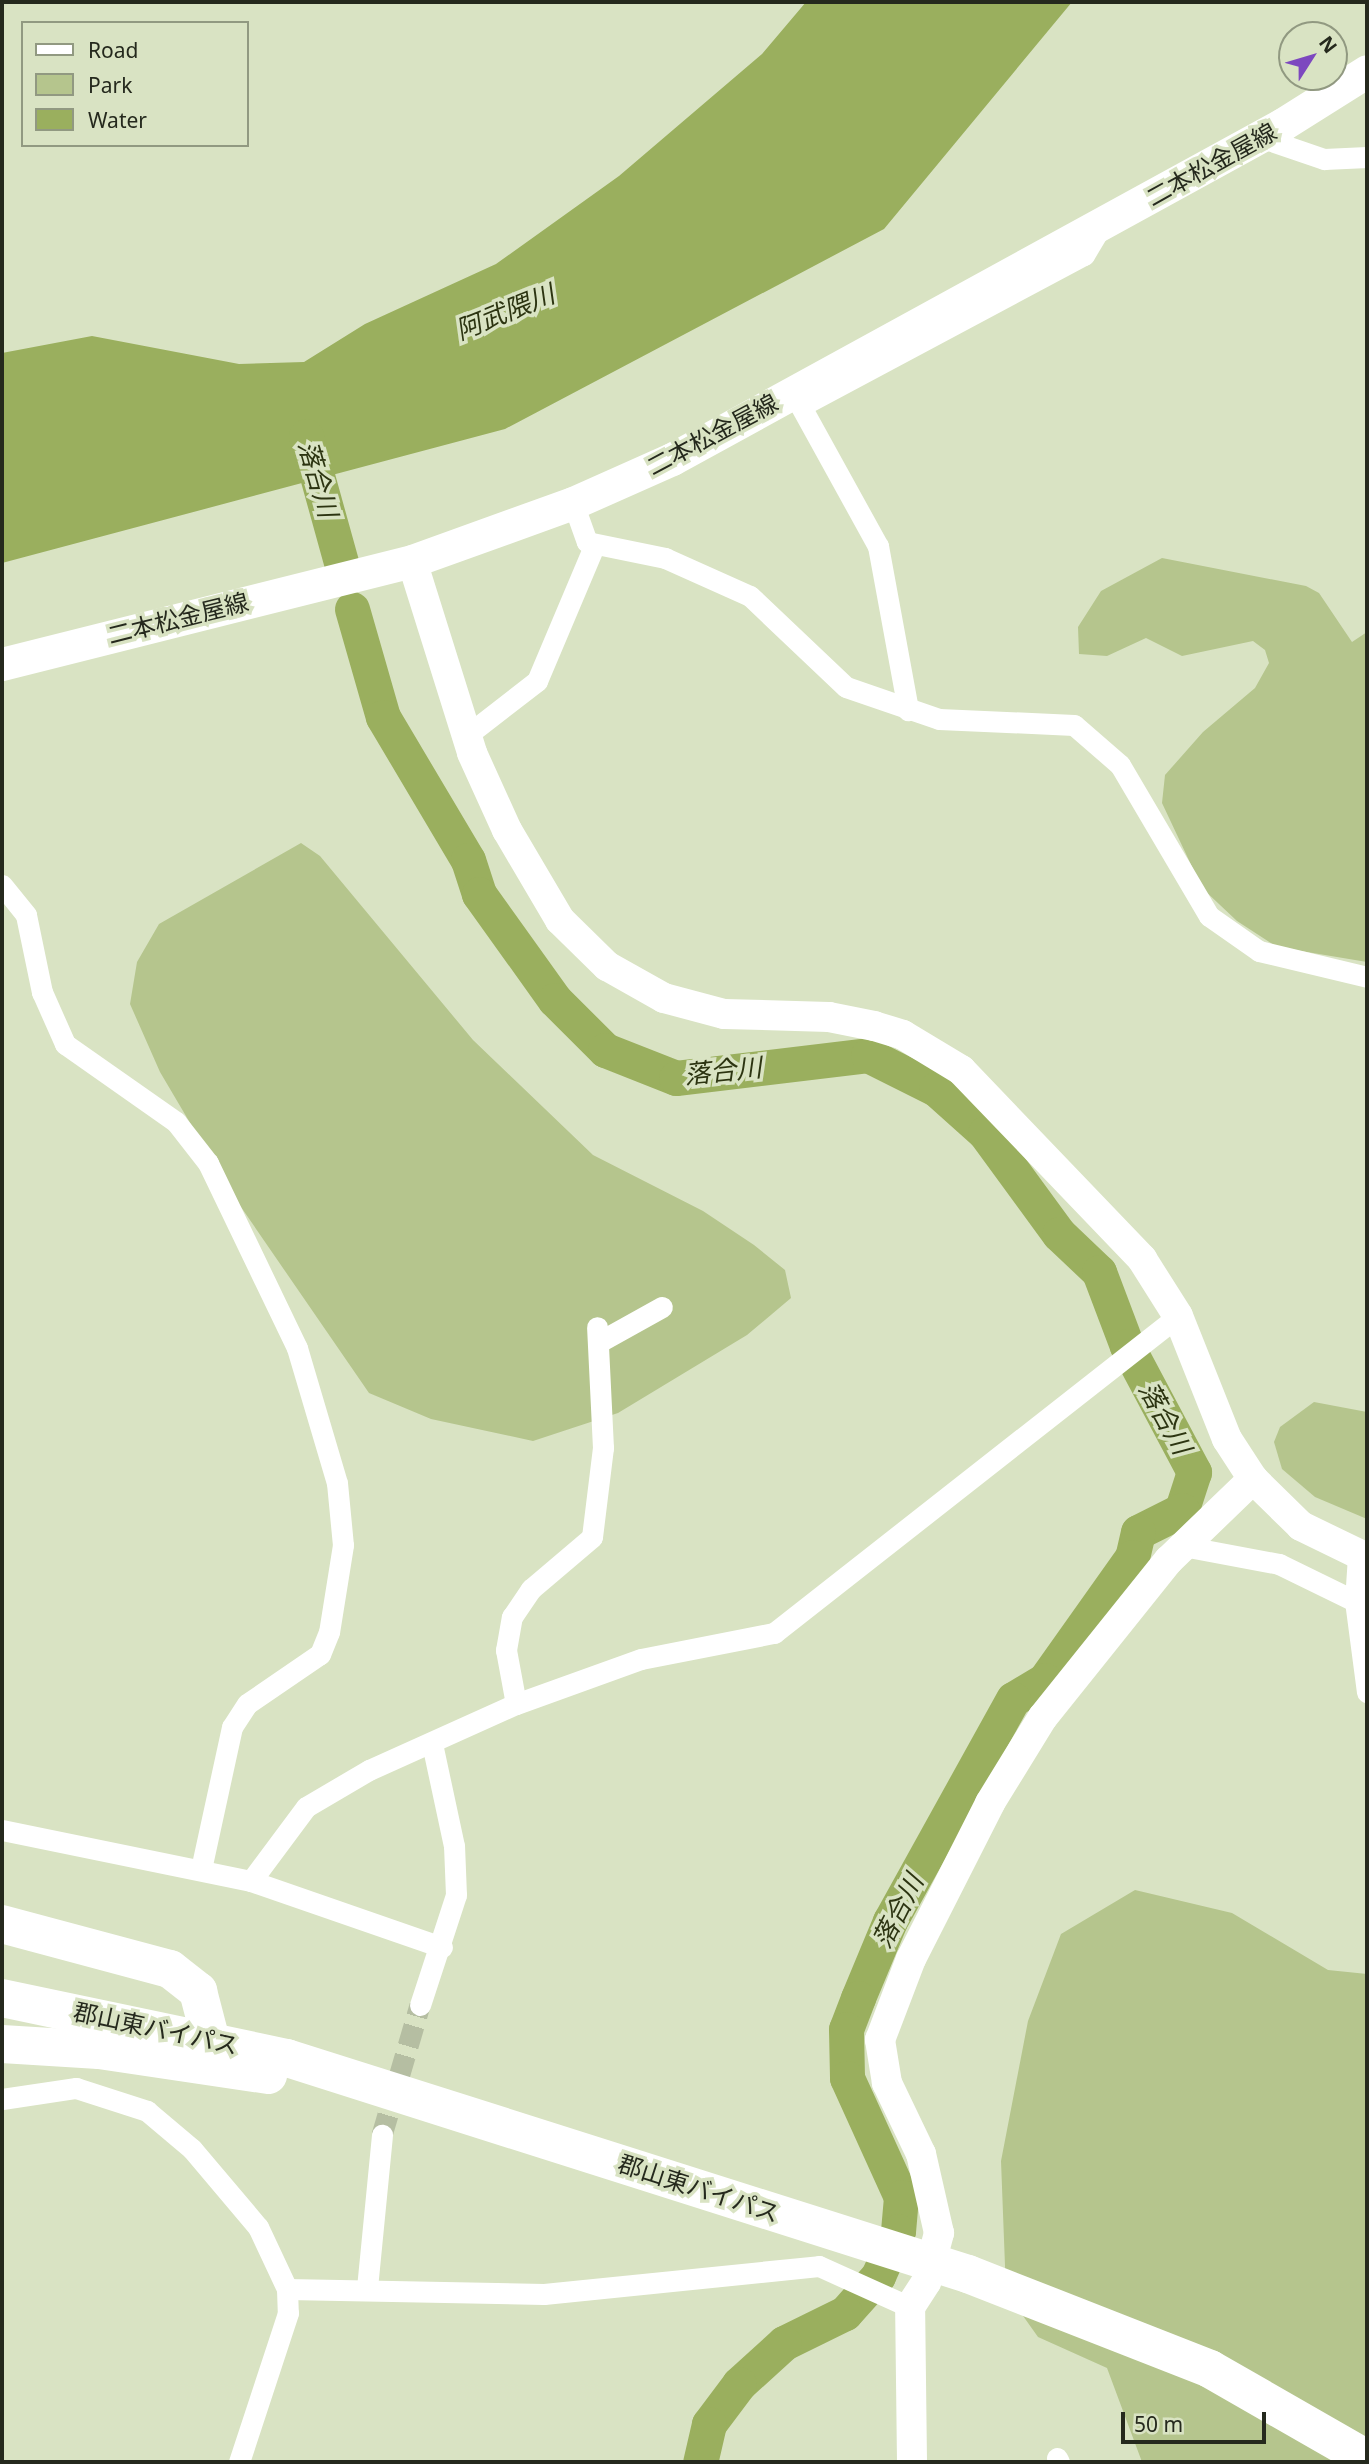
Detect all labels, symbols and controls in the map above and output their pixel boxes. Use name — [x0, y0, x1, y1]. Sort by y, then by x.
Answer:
legend — [21, 21, 248, 147]
north arrow — [1278, 21, 1348, 91]
text: N — [1313, 31, 1343, 59]
text: Road — [88, 36, 138, 64]
text: Park — [88, 71, 132, 99]
text: Water — [88, 106, 147, 134]
street label: 二本松金屋線 — [1141, 116, 1281, 212]
water label: 阿武隈川 — [451, 278, 559, 346]
street label: 二本松金屋線 — [642, 387, 782, 481]
water label: 落合川 — [292, 437, 344, 521]
street label: 二本松金屋線 — [105, 587, 251, 649]
water label: 落合川 — [683, 1051, 763, 1091]
water label: 落合川 — [1132, 1376, 1198, 1460]
water label: 落合川 — [866, 1869, 930, 1953]
street label: 郡山東バイパス — [71, 1996, 241, 2060]
street label: 郡山東バイパス — [615, 2148, 783, 2228]
scale bar — [1124, 2398, 1269, 2442]
text: 50 m — [1134, 2410, 1183, 2438]

